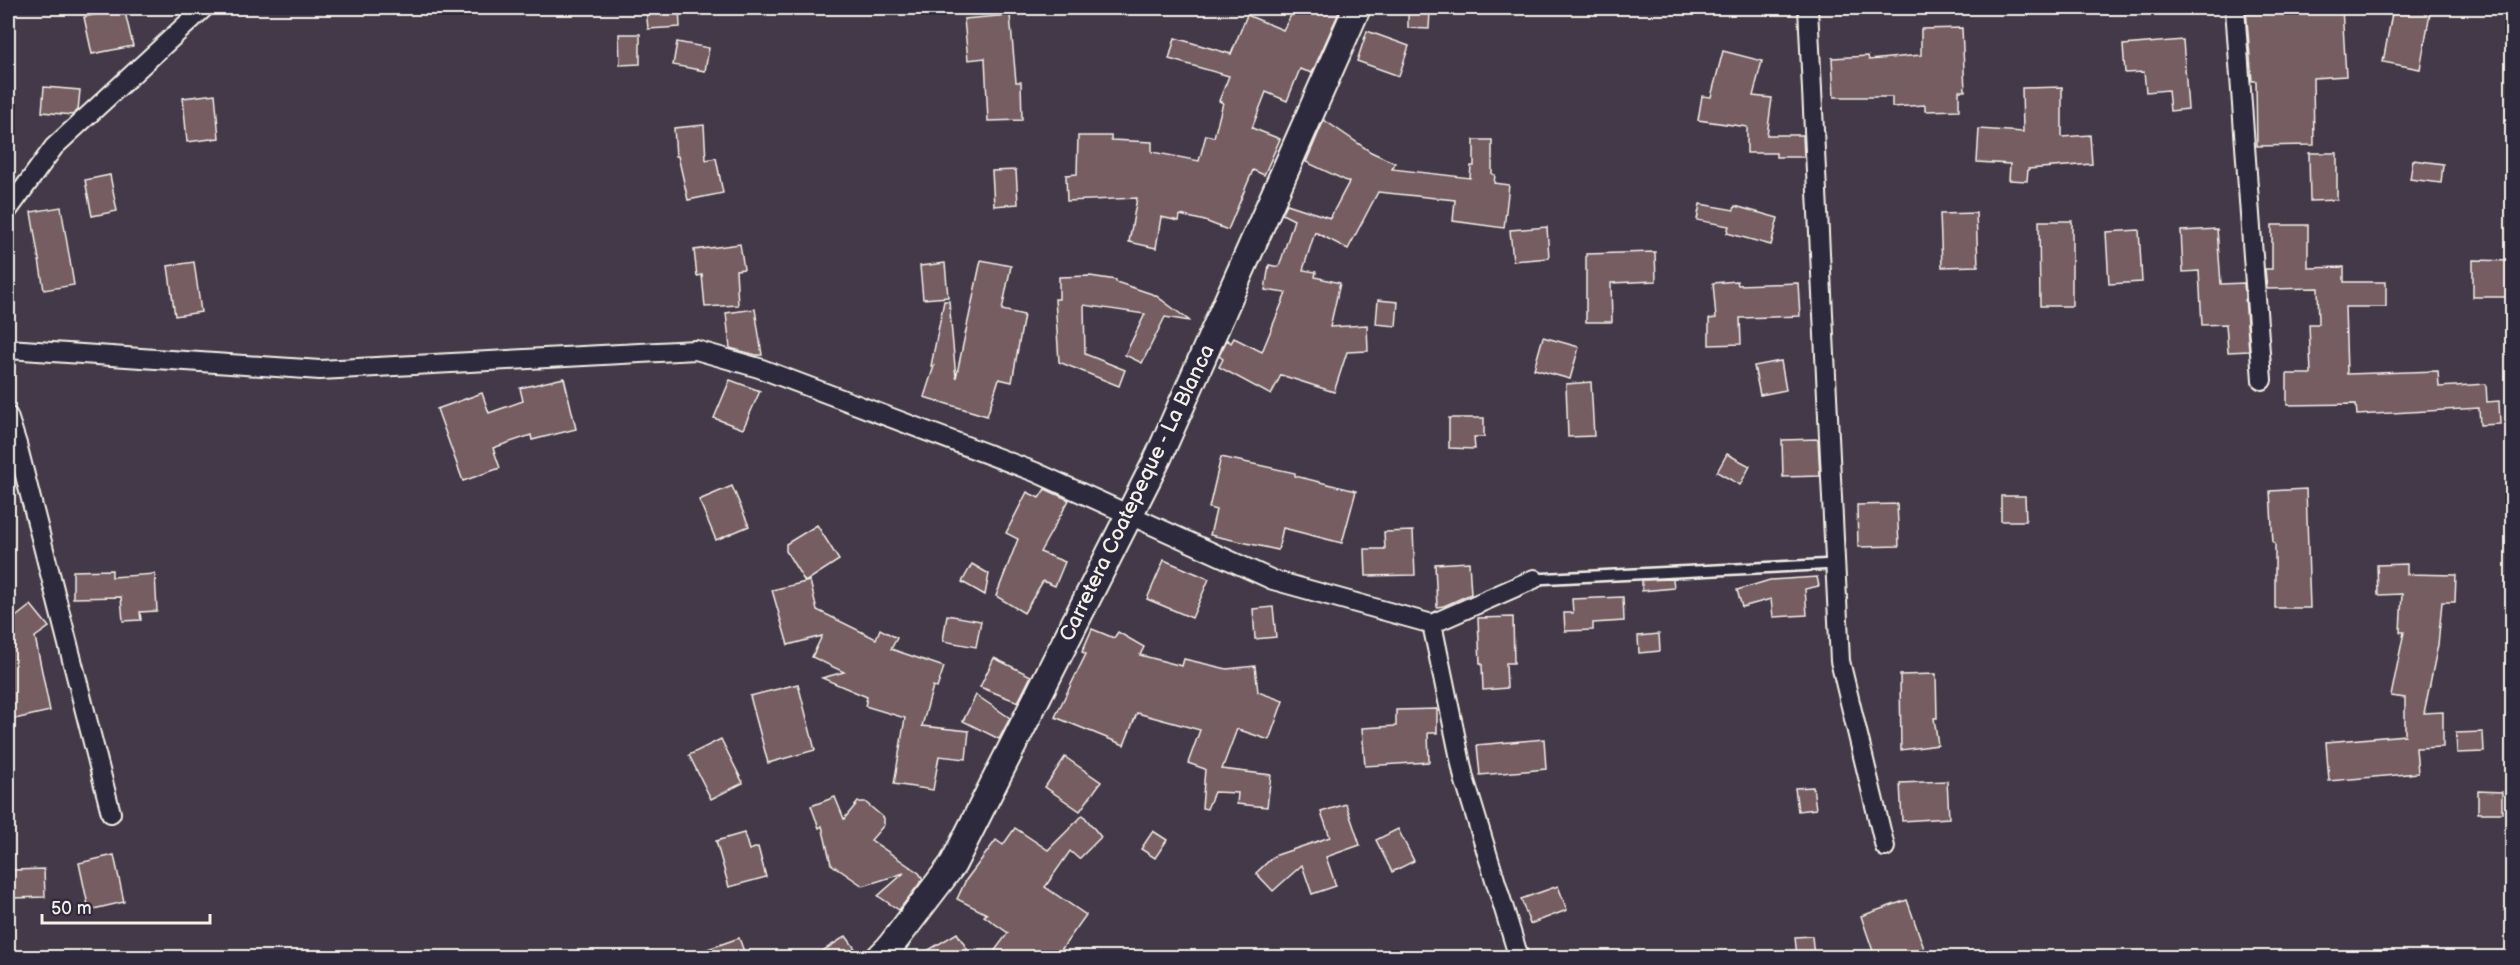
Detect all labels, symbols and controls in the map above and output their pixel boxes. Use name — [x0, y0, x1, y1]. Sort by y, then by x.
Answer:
street label: Carretera Coatepeque - La Blanca — [1054, 341, 1220, 645]
scale bar — [42, 887, 210, 925]
text: 50 m — [51, 898, 92, 919]

